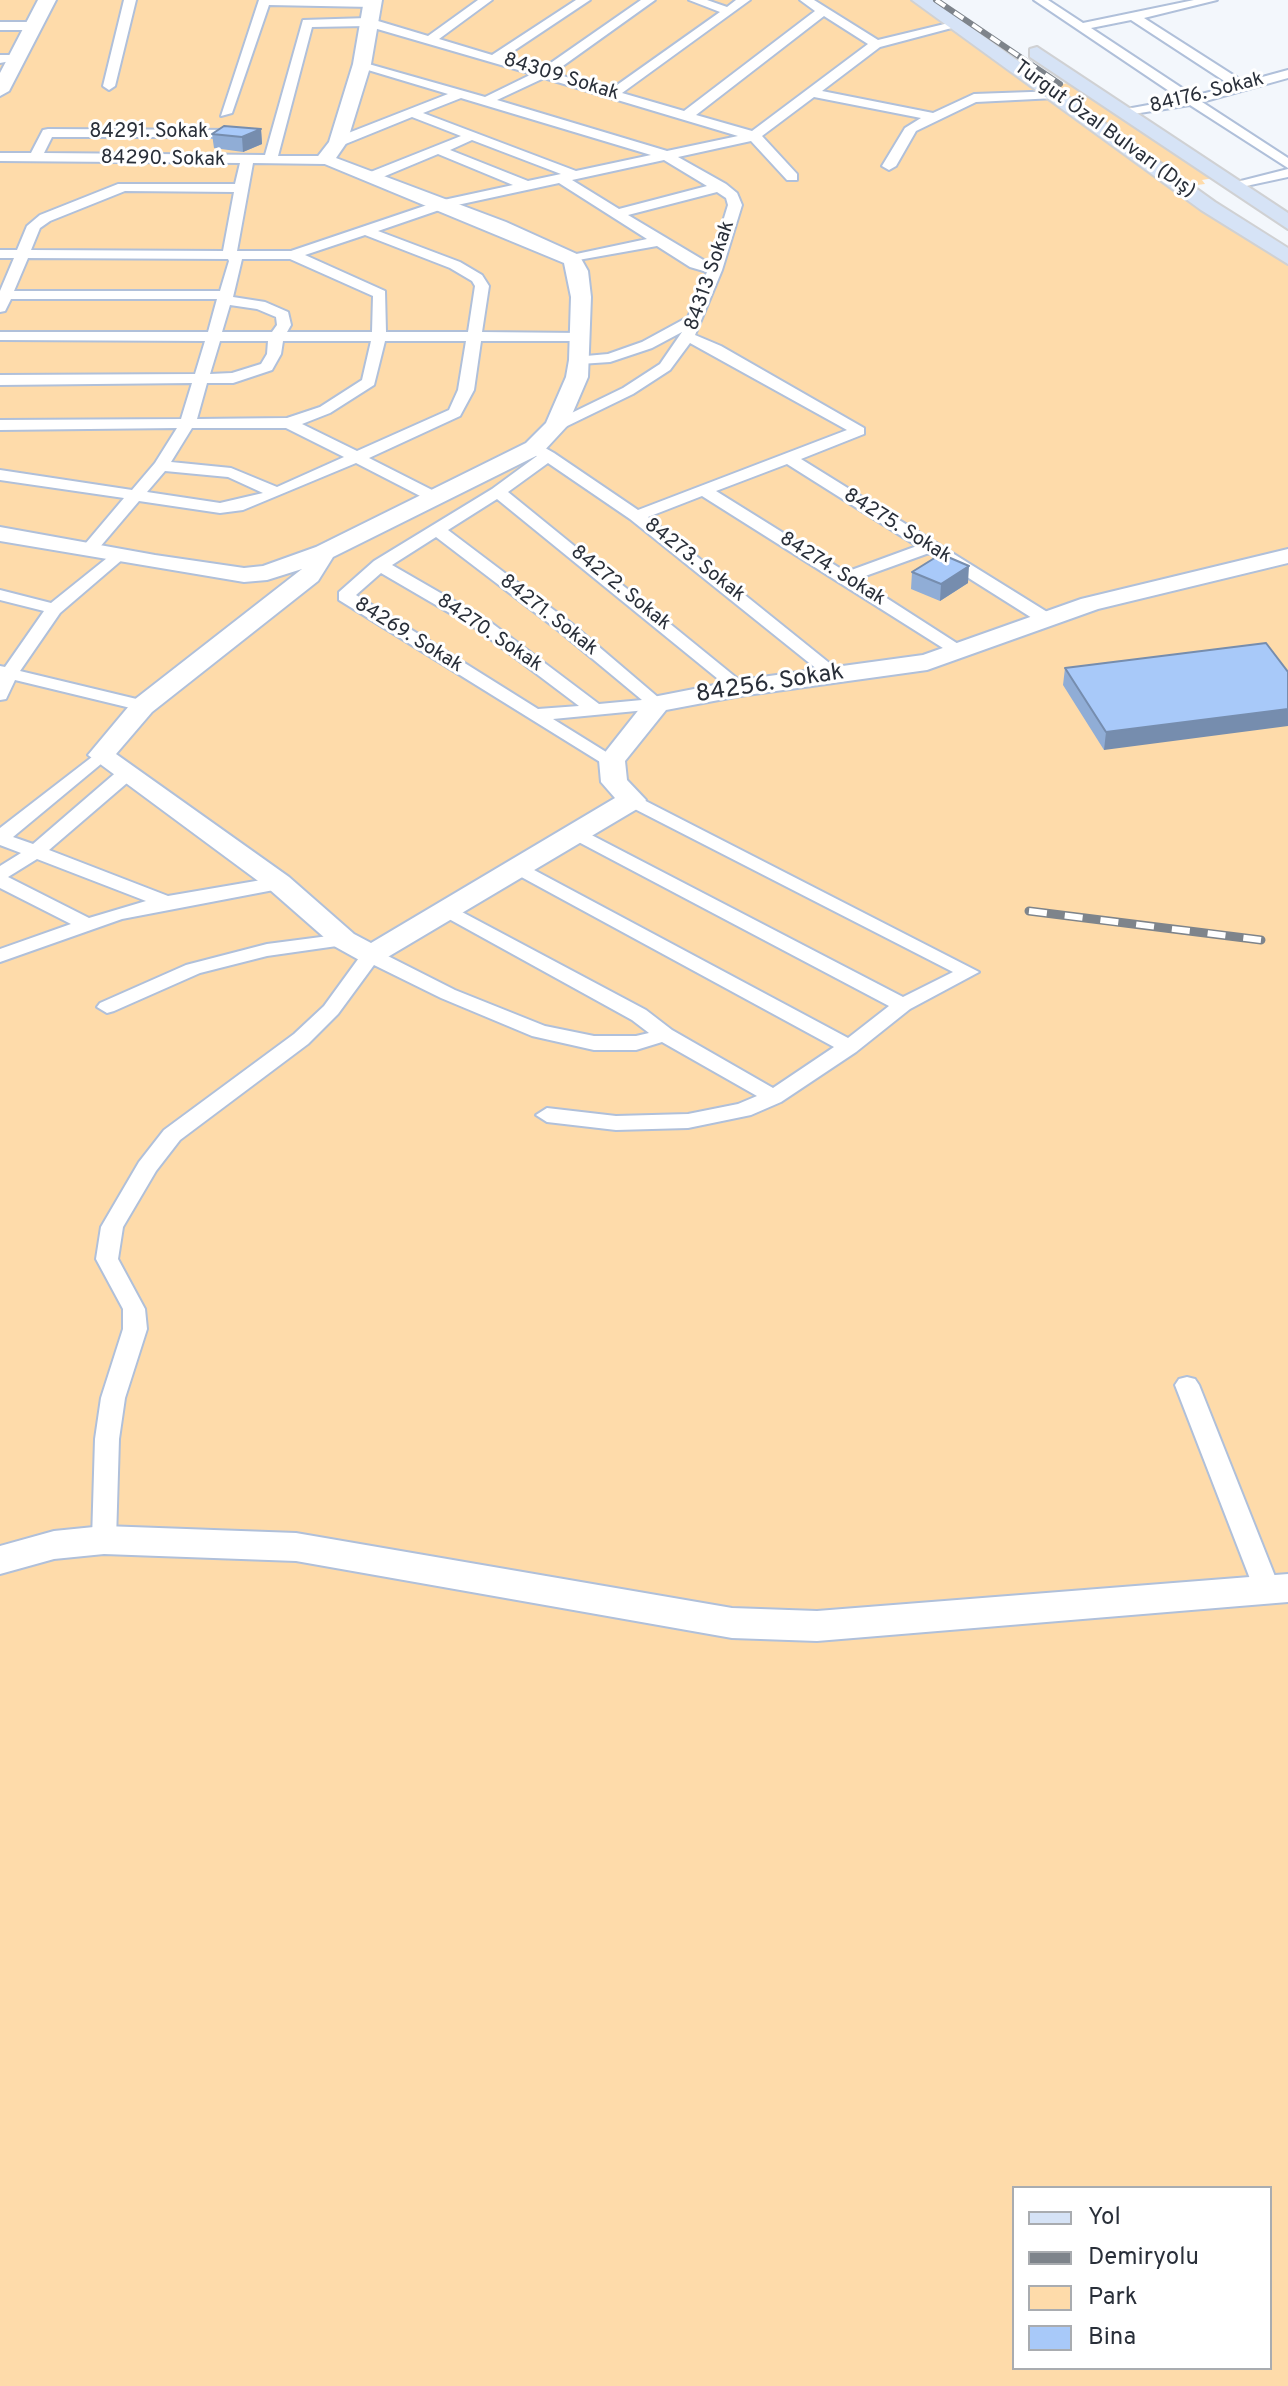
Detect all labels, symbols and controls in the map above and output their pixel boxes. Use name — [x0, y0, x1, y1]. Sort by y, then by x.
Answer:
street label: 84309 Sokak — [500, 49, 622, 107]
street label: Turgut Özal Bulvarı (Dış) — [1008, 56, 1200, 204]
street label: 84176. Sokak — [1148, 68, 1266, 120]
street label: 84291. Sokak — [89, 121, 209, 145]
street label: 84290. Sokak — [100, 147, 226, 173]
street label: 84313 Sokak — [681, 218, 741, 334]
street label: 84275. Sokak — [839, 484, 955, 570]
street label: 84273. Sokak — [639, 514, 749, 608]
street label: 84274. Sokak — [774, 528, 890, 612]
street label: 84272. Sokak — [565, 541, 675, 637]
street label: 84271. Sokak — [494, 570, 602, 662]
street label: 84270. Sokak — [431, 590, 547, 678]
street label: 84269. Sokak — [349, 593, 467, 679]
street label: 84256. Sokak — [694, 659, 846, 711]
legend — [1012, 2186, 1272, 2370]
text: Yol — [1088, 2203, 1121, 2233]
text: Demiryolu — [1088, 2243, 1199, 2273]
text: Park — [1088, 2283, 1138, 2313]
text: Bina — [1088, 2323, 1136, 2353]

